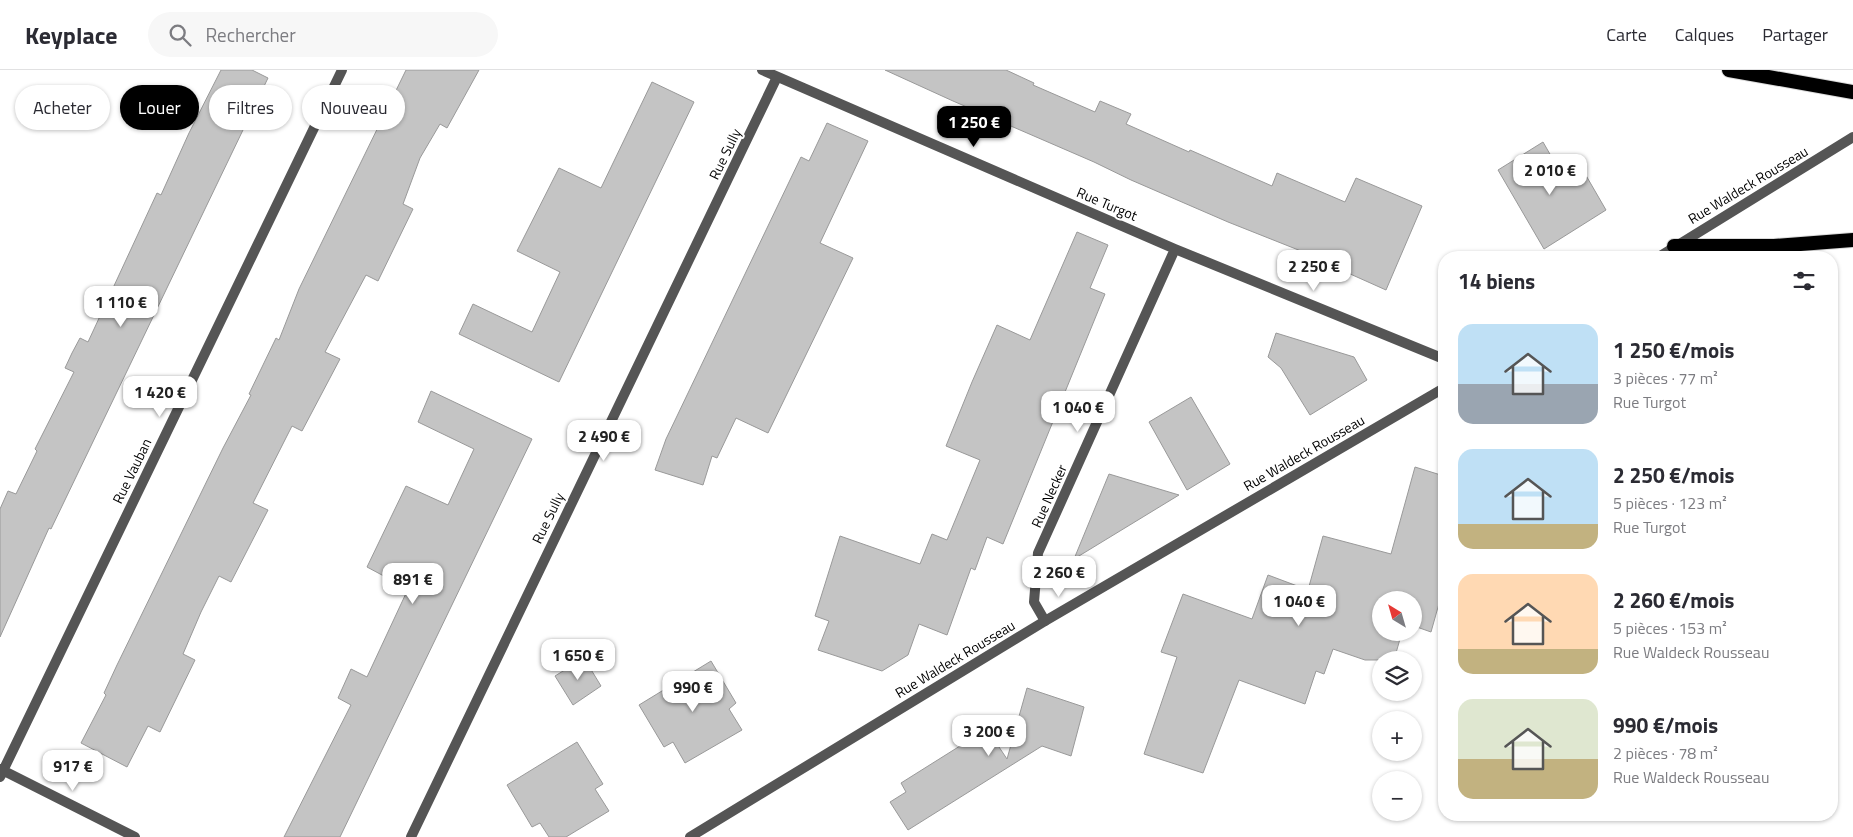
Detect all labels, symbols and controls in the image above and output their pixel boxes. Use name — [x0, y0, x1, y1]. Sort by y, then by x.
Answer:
search box — [148, 12, 498, 57]
text: Keyplace — [25, 17, 118, 53]
text: Rechercher — [206, 20, 296, 49]
icon: search — [166, 21, 194, 49]
text: Carte — [1606, 21, 1647, 48]
text: Calques — [1675, 21, 1734, 48]
text: Partager — [1762, 21, 1828, 48]
chip: Acheter — [15, 85, 110, 130]
chip: Louer — [120, 85, 199, 130]
chip: Filtres — [209, 85, 292, 130]
chip: Nouveau — [302, 85, 405, 130]
pin: 1 250 € — [928, 106, 1020, 148]
text: 1 250 € — [948, 110, 1000, 134]
street label: Rue Sully — [703, 125, 746, 183]
street label: Rue Waldeck Rousseau — [1684, 140, 1812, 229]
pin: 2 010 € — [1504, 154, 1596, 196]
text: 2 010 € — [1524, 158, 1576, 182]
street label: Rue Turgot — [1074, 181, 1141, 226]
pin: 2 250 € — [1268, 250, 1360, 292]
text: 2 250 € — [1288, 254, 1340, 278]
text: 14 biens — [1458, 265, 1535, 297]
icon: filters — [1790, 267, 1818, 295]
pin: 1 110 € — [75, 286, 167, 328]
text: 1 110 € — [95, 290, 147, 314]
text: 1 250 €/mois — [1613, 334, 1735, 366]
icon: home — [1498, 344, 1558, 404]
text: 3 pièces · 77 m² — [1613, 366, 1718, 390]
pin: 1 420 € — [114, 376, 206, 418]
text: 1 420 € — [134, 380, 186, 404]
pin: 1 040 € — [1032, 390, 1124, 433]
text: Rue Turgot — [1613, 390, 1686, 414]
text: 1 040 € — [1052, 395, 1104, 419]
street label: Rue Waldeck Rousseau — [1239, 409, 1368, 496]
pin: 2 490 € — [558, 420, 650, 462]
text: 2 490 € — [578, 424, 630, 448]
street label: Rue Vauban — [107, 435, 156, 507]
text: 2 250 €/mois — [1613, 459, 1735, 491]
street label: Rue Necker — [1025, 461, 1072, 531]
icon: home — [1498, 469, 1558, 529]
street label: Rue Sully — [526, 489, 569, 547]
text: 5 pièces · 123 m² — [1613, 491, 1727, 515]
text: Rue Turgot — [1613, 515, 1686, 539]
pin: 2 260 € — [1013, 556, 1105, 598]
text: 2 260 € — [1033, 560, 1085, 584]
pin: 891 € — [378, 562, 448, 605]
text: 891 € — [393, 567, 433, 591]
pin: 1 040 € — [1253, 584, 1345, 627]
text: 2 260 €/mois — [1613, 584, 1735, 616]
text: 1 040 € — [1273, 589, 1325, 613]
north arrow — [1372, 591, 1422, 641]
map controls — [1372, 591, 1422, 821]
icon: home — [1498, 594, 1558, 654]
street label: Rue Waldeck Rousseau — [891, 614, 1019, 703]
text: 5 pièces · 153 m² — [1613, 616, 1727, 640]
pin: 1 650 € — [532, 638, 624, 681]
text: Rue Waldeck Rousseau — [1613, 640, 1769, 664]
text: 1 650 € — [552, 643, 604, 667]
button: layers — [1372, 651, 1422, 701]
pin: 990 € — [658, 670, 728, 713]
text: 990 € — [673, 675, 713, 699]
text: 990 €/mois — [1613, 709, 1718, 741]
button: + — [1372, 711, 1422, 761]
pin: 3 200 € — [943, 714, 1035, 757]
text: 3 200 € — [963, 719, 1015, 743]
icon: home — [1498, 719, 1558, 779]
text: 2 pièces · 78 m² — [1613, 741, 1718, 765]
pin: 917 € — [38, 750, 108, 792]
text: 917 € — [53, 754, 93, 778]
text: Rue Waldeck Rousseau — [1613, 765, 1769, 789]
button: − — [1372, 771, 1422, 821]

